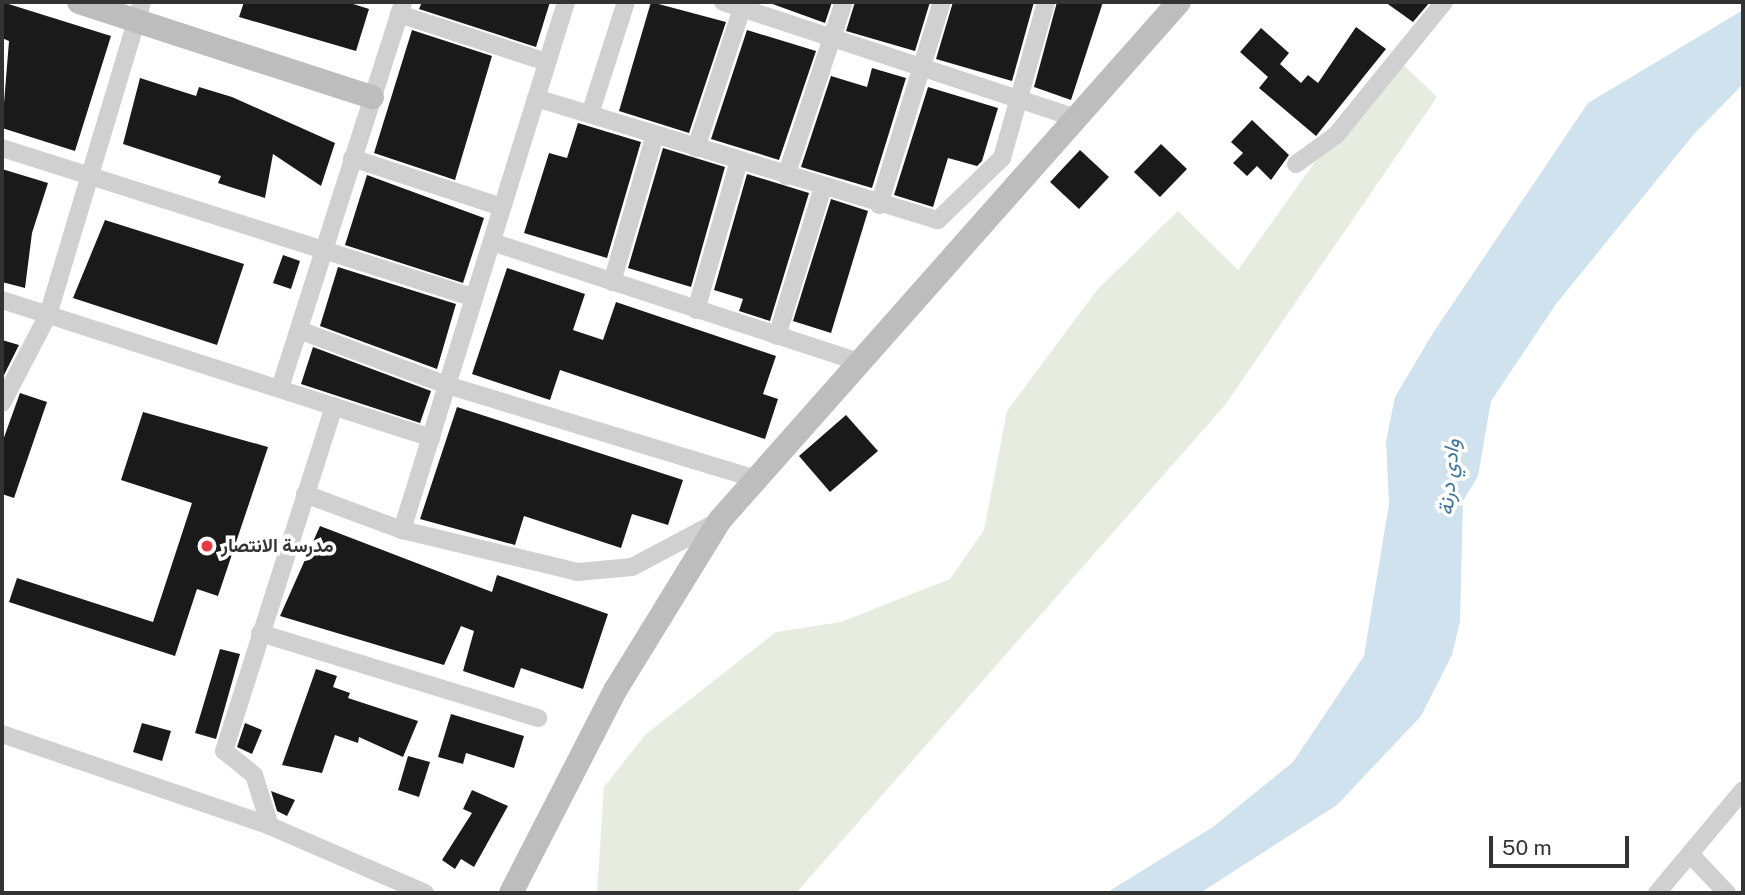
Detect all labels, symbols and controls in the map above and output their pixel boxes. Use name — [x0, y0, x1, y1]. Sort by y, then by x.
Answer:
water label: وادي درنة — [1433, 438, 1465, 516]
place label: مدرسة الانتصار — [221, 535, 334, 557]
marker: مدرسة الانتصار — [199, 538, 215, 554]
scale bar — [1493, 822, 1633, 866]
text: 50 m — [1502, 835, 1552, 860]

